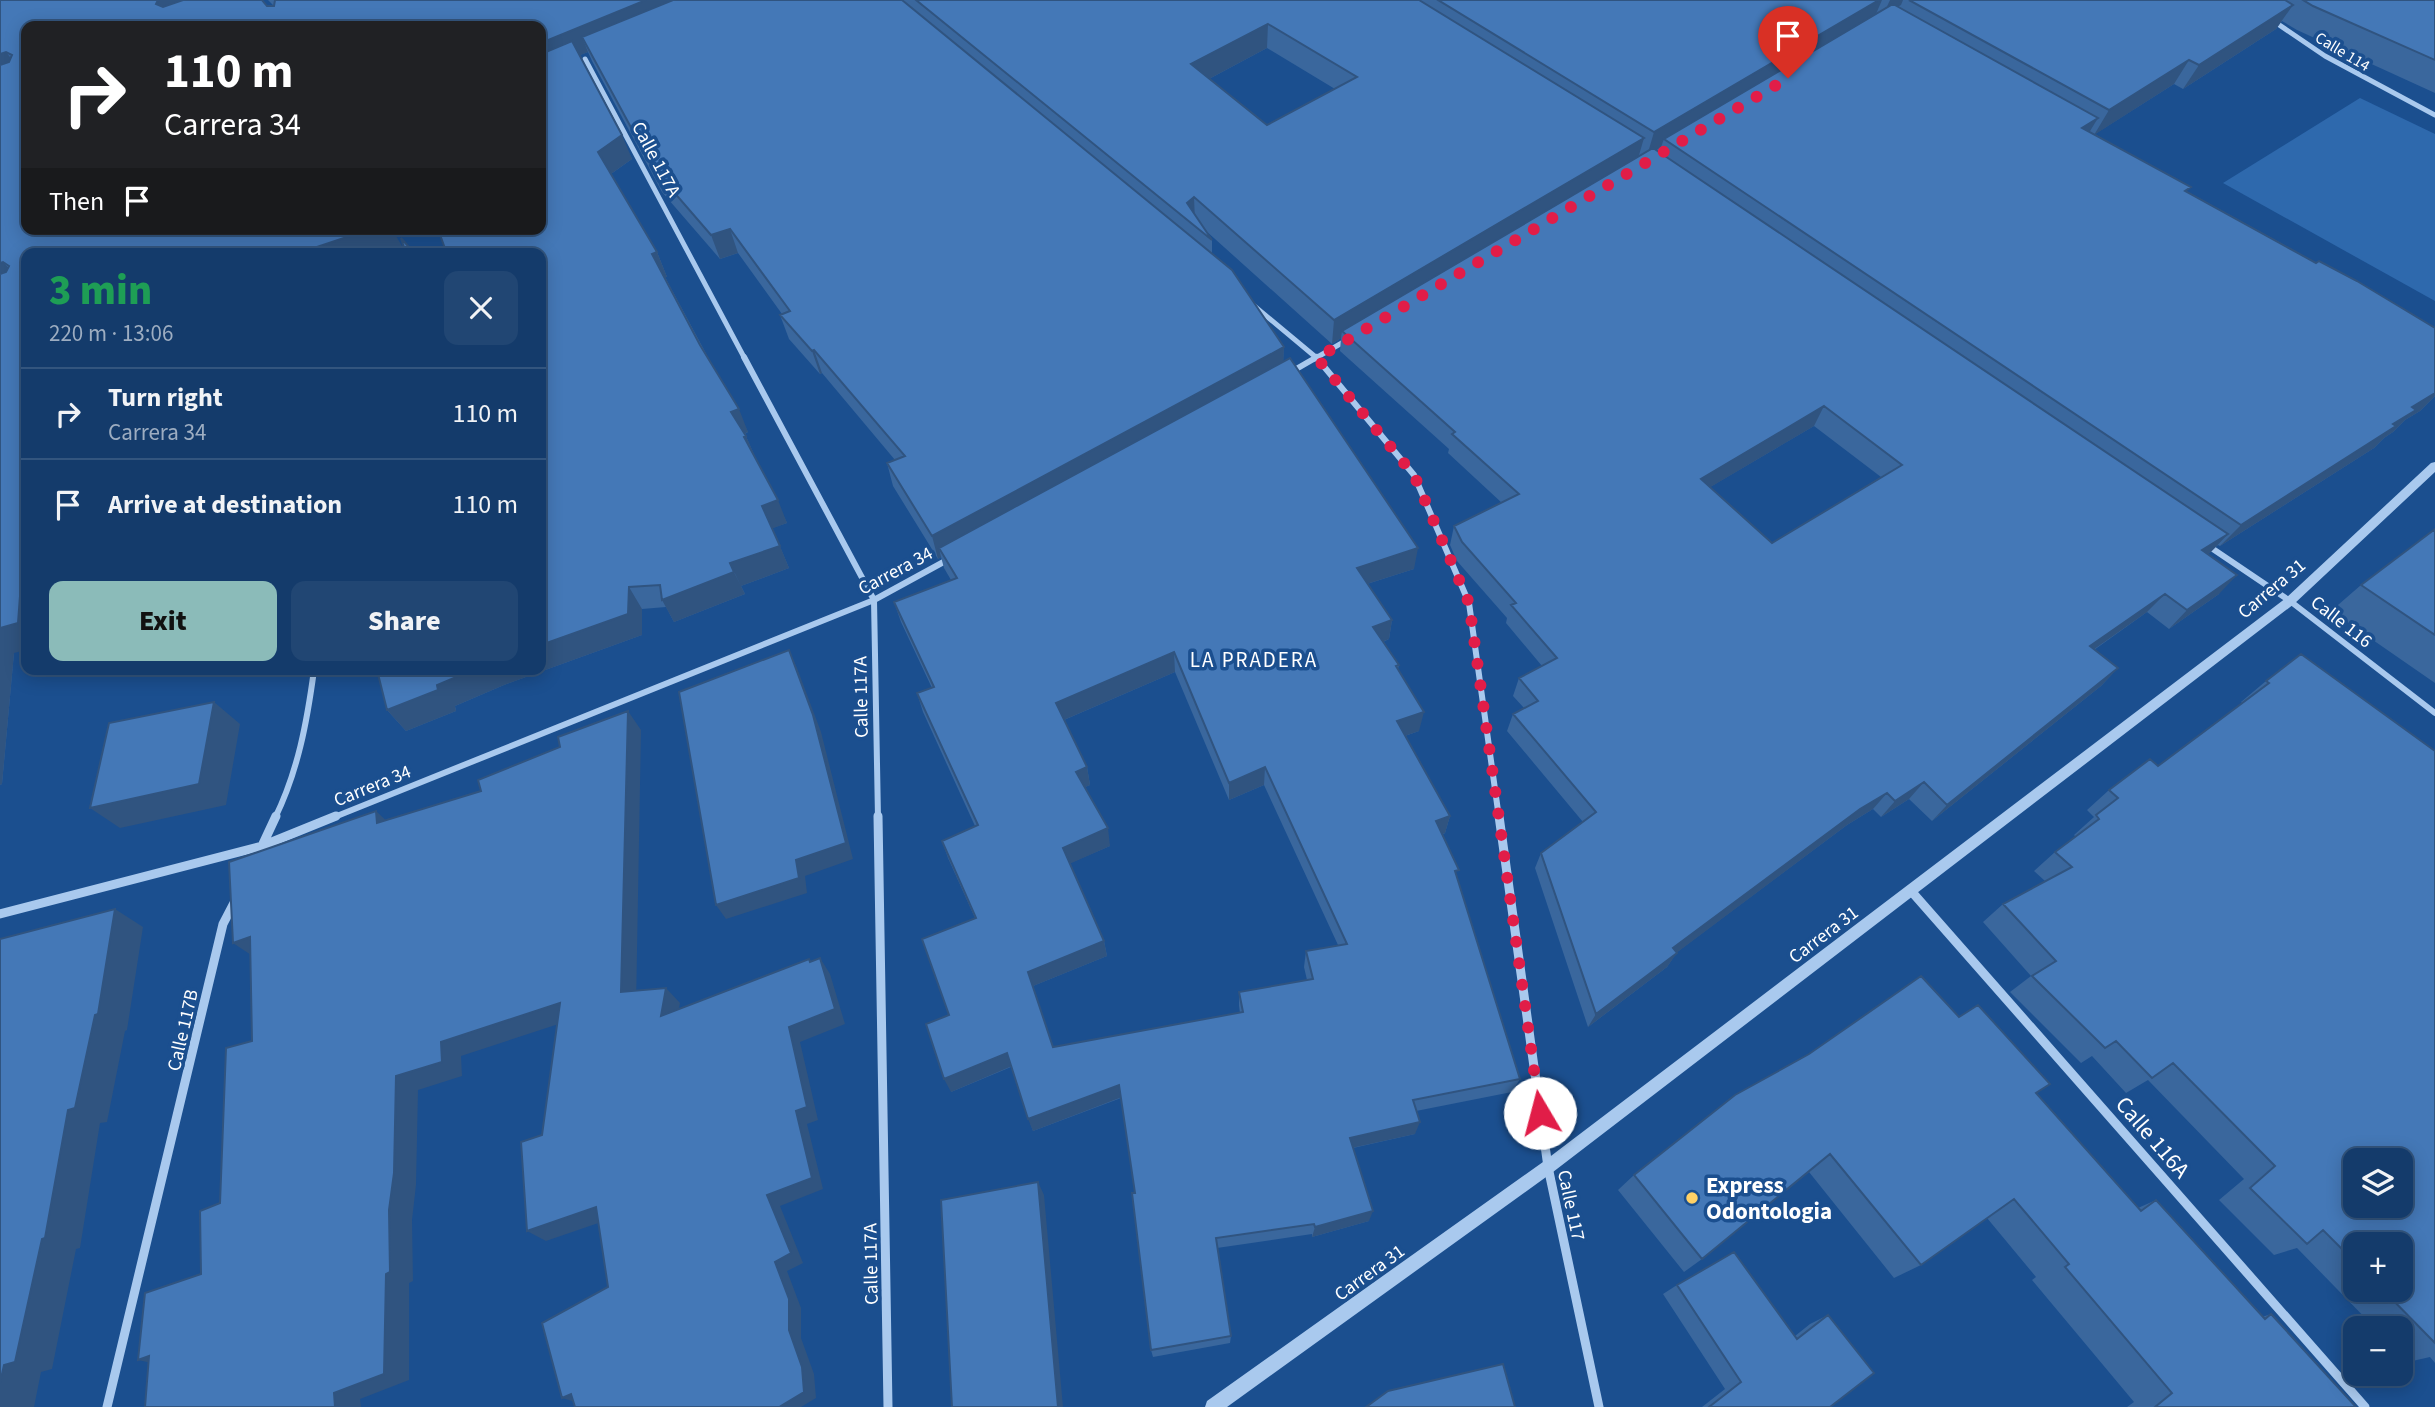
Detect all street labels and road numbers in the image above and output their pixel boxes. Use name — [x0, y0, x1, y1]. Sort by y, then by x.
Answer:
street label: Calle 114 — [2311, 27, 2374, 77]
street label: Calle 117A — [625, 117, 687, 203]
street label: Carrera 34 — [853, 540, 938, 602]
street label: Carrera 31 — [2232, 553, 2312, 626]
street label: Calle 116 — [2305, 589, 2378, 655]
street label: Calle 117A — [847, 655, 876, 738]
street label: Carrera 34 — [330, 759, 415, 814]
street label: Carrera 31 — [1783, 900, 1864, 970]
street label: Calle 117B — [161, 987, 206, 1074]
street label: Calle 116A — [2108, 1089, 2198, 1186]
street label: Calle 117 — [1550, 1167, 1591, 1243]
street label: Calle 117A — [857, 1222, 886, 1305]
street label: Carrera 31 — [1329, 1238, 1411, 1308]

